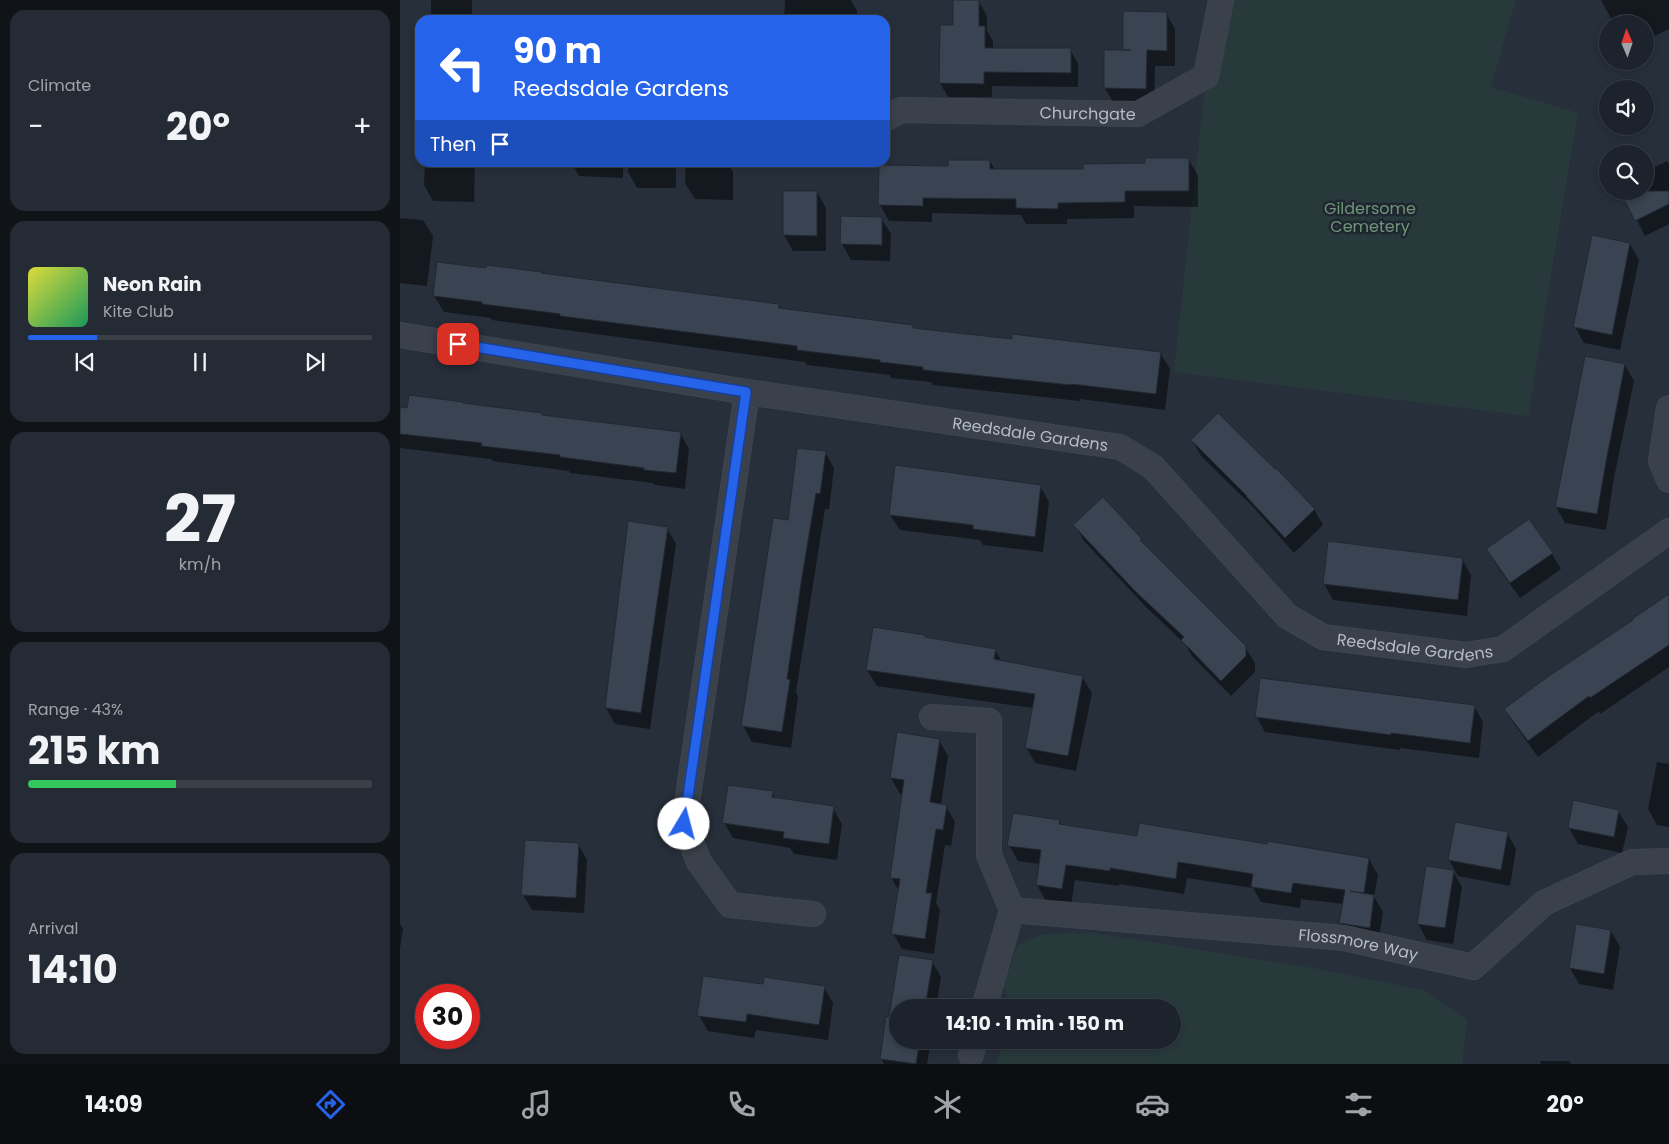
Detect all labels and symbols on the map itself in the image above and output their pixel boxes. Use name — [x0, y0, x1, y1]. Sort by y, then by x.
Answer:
north arrow — [1599, 15, 1654, 70]
street label: Churchgate — [1039, 101, 1136, 125]
park label: Gildersome Cemetery — [1324, 197, 1416, 238]
pin — [437, 323, 479, 365]
street label: Reedsdale Gardens — [951, 411, 1110, 457]
street label: Reedsdale Gardens — [1336, 627, 1495, 667]
position arrow — [657, 797, 709, 849]
street label: Flossmore Way — [1298, 923, 1420, 966]
speed limit sign: 30 — [415, 984, 480, 1049]

